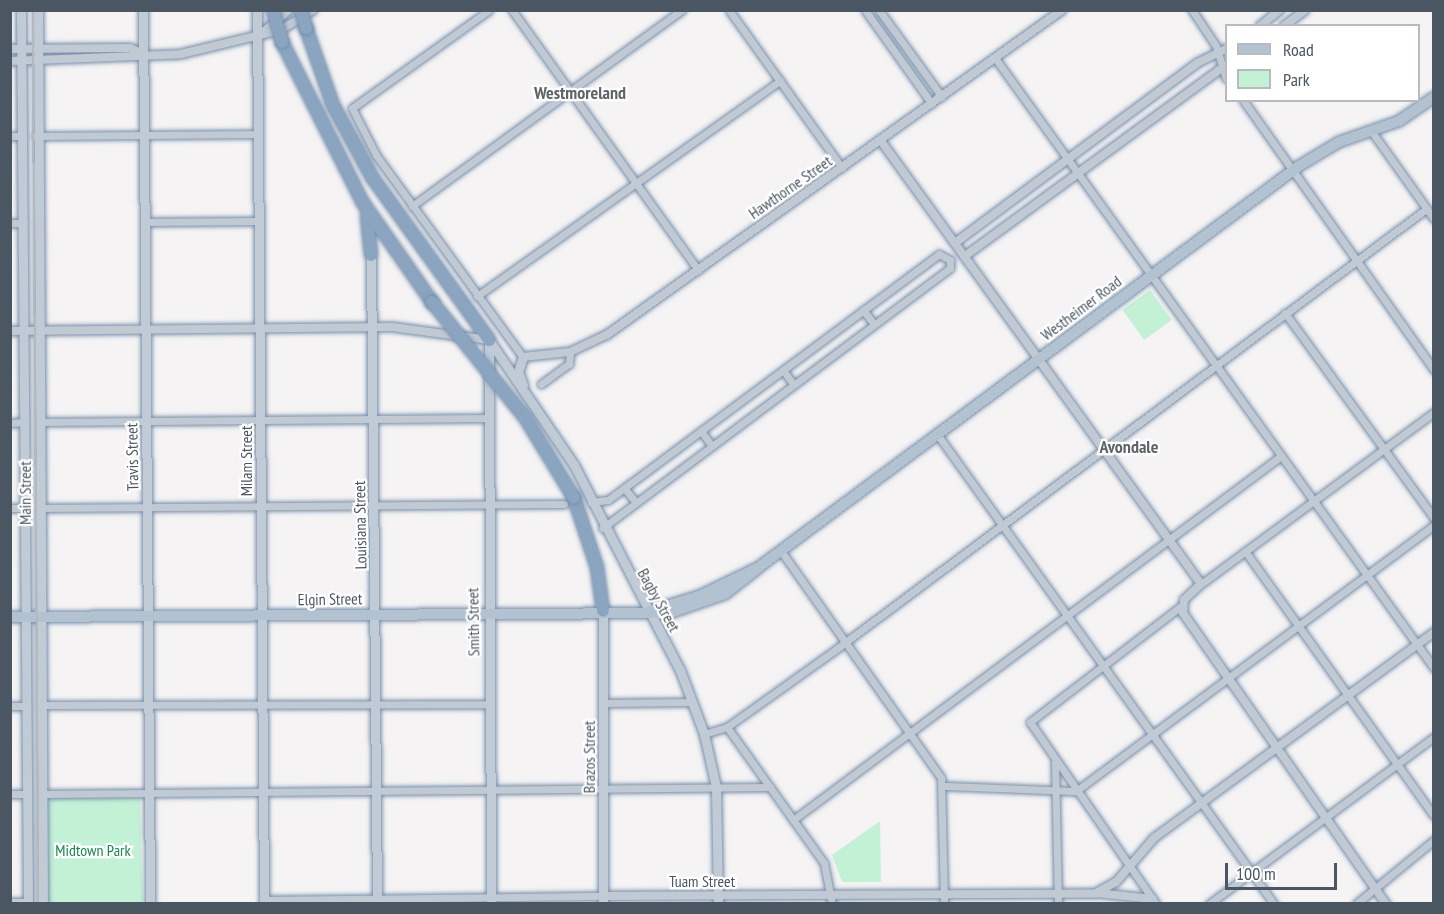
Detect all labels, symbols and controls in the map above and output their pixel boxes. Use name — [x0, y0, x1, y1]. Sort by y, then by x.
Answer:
legend — [1225, 24, 1420, 102]
text: Road — [1283, 38, 1314, 61]
text: Park — [1283, 68, 1310, 91]
district label: Westmoreland — [534, 82, 626, 104]
street label: Hawthorne Street — [745, 151, 835, 223]
street label: Westheimer Road — [1037, 272, 1125, 344]
street label: Travis Street — [122, 423, 142, 491]
street label: Milam Street — [236, 426, 256, 496]
district label: Avondale — [1100, 436, 1158, 458]
street label: Main Street — [15, 461, 35, 525]
street label: Louisiana Street — [350, 481, 370, 569]
street label: Bagby Street — [634, 565, 684, 635]
street label: Smith Street — [463, 587, 483, 657]
street label: Elgin Street — [298, 589, 362, 609]
street label: Brazos Street — [579, 721, 599, 793]
park label: Midtown Park — [55, 840, 131, 860]
scale bar — [1228, 851, 1340, 889]
text: 100 m — [1236, 862, 1276, 885]
street label: Tuam Street — [669, 871, 735, 891]

